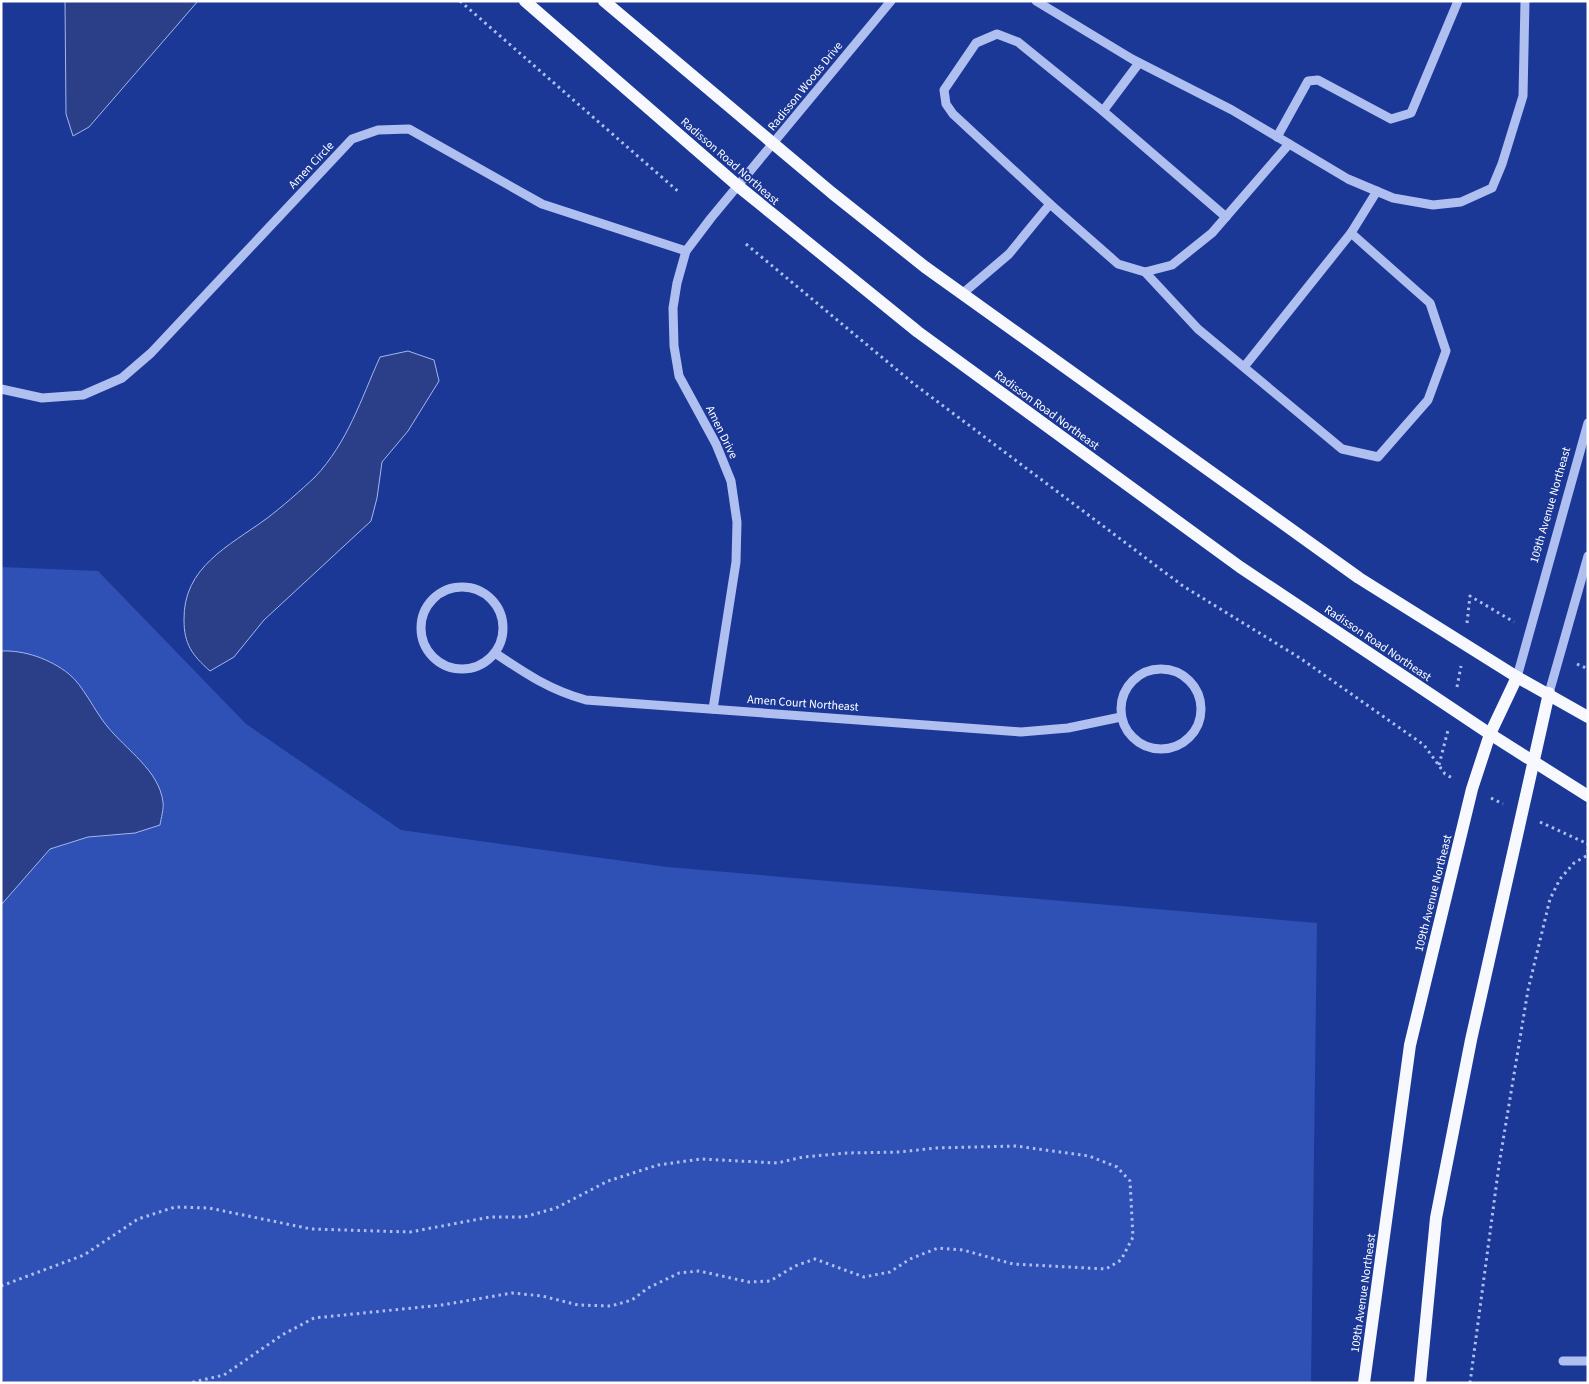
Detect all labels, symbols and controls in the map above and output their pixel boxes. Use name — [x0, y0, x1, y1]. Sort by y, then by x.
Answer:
street label: Radisson Woods Drive — [764, 38, 847, 135]
street label: Radisson Road Northeast — [677, 114, 783, 209]
street label: Amen Circle — [285, 138, 338, 193]
street label: Radisson Road Northeast — [991, 367, 1103, 454]
street label: Amen Drive — [701, 403, 742, 462]
street label: 109th Avenue Northeast — [1526, 445, 1575, 565]
street label: Radisson Road Northeast — [1321, 601, 1435, 686]
street label: Amen Court Northeast — [747, 691, 859, 716]
street label: 109th Avenue Northeast — [1411, 833, 1456, 953]
street label: 109th Avenue Northeast — [1347, 1232, 1380, 1354]

